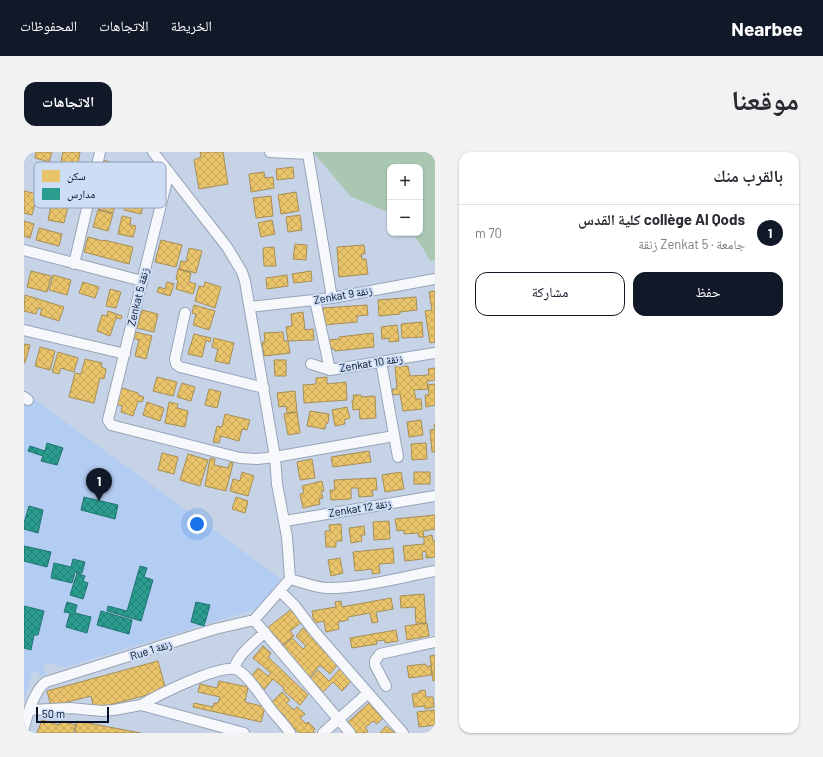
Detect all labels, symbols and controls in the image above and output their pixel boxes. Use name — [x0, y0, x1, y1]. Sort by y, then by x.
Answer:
text: المحفوظات — [20, 17, 77, 34]
text: الاتجاهات — [99, 17, 149, 34]
text: الخريطة — [171, 17, 212, 34]
text: Nearbee — [731, 17, 803, 40]
button: الاتجاهات — [24, 82, 112, 126]
text: موقعنا — [731, 82, 799, 116]
legend — [34, 162, 166, 208]
map controls — [387, 164, 423, 236]
button: + — [387, 164, 423, 200]
text: بالقرب منك — [713, 165, 783, 185]
text: سكن — [67, 169, 86, 183]
text: مدارس — [67, 187, 95, 201]
button: − — [387, 200, 423, 236]
text: collège Al Qods كلية القدس — [578, 210, 745, 228]
text: 70 m — [475, 225, 502, 241]
text: 1 — [768, 225, 772, 241]
text: جامعة · Zenkat 5 زنقة — [638, 236, 745, 252]
street label: Zenkat 5 زنقة — [124, 267, 151, 327]
button: مشاركة — [475, 272, 625, 316]
button: حفظ — [633, 272, 783, 316]
street label: Zenkat 9 زنقة — [313, 283, 373, 306]
street label: Zenkat 10 زنقة — [338, 351, 403, 374]
pin: 1 — [86, 468, 112, 501]
street label: Zenkat 12 زنقة — [328, 496, 392, 519]
your location — [187, 514, 207, 534]
street label: Rue 1 زنقة — [128, 637, 173, 662]
scale bar — [36, 705, 109, 724]
text: 50 m — [42, 707, 65, 720]

